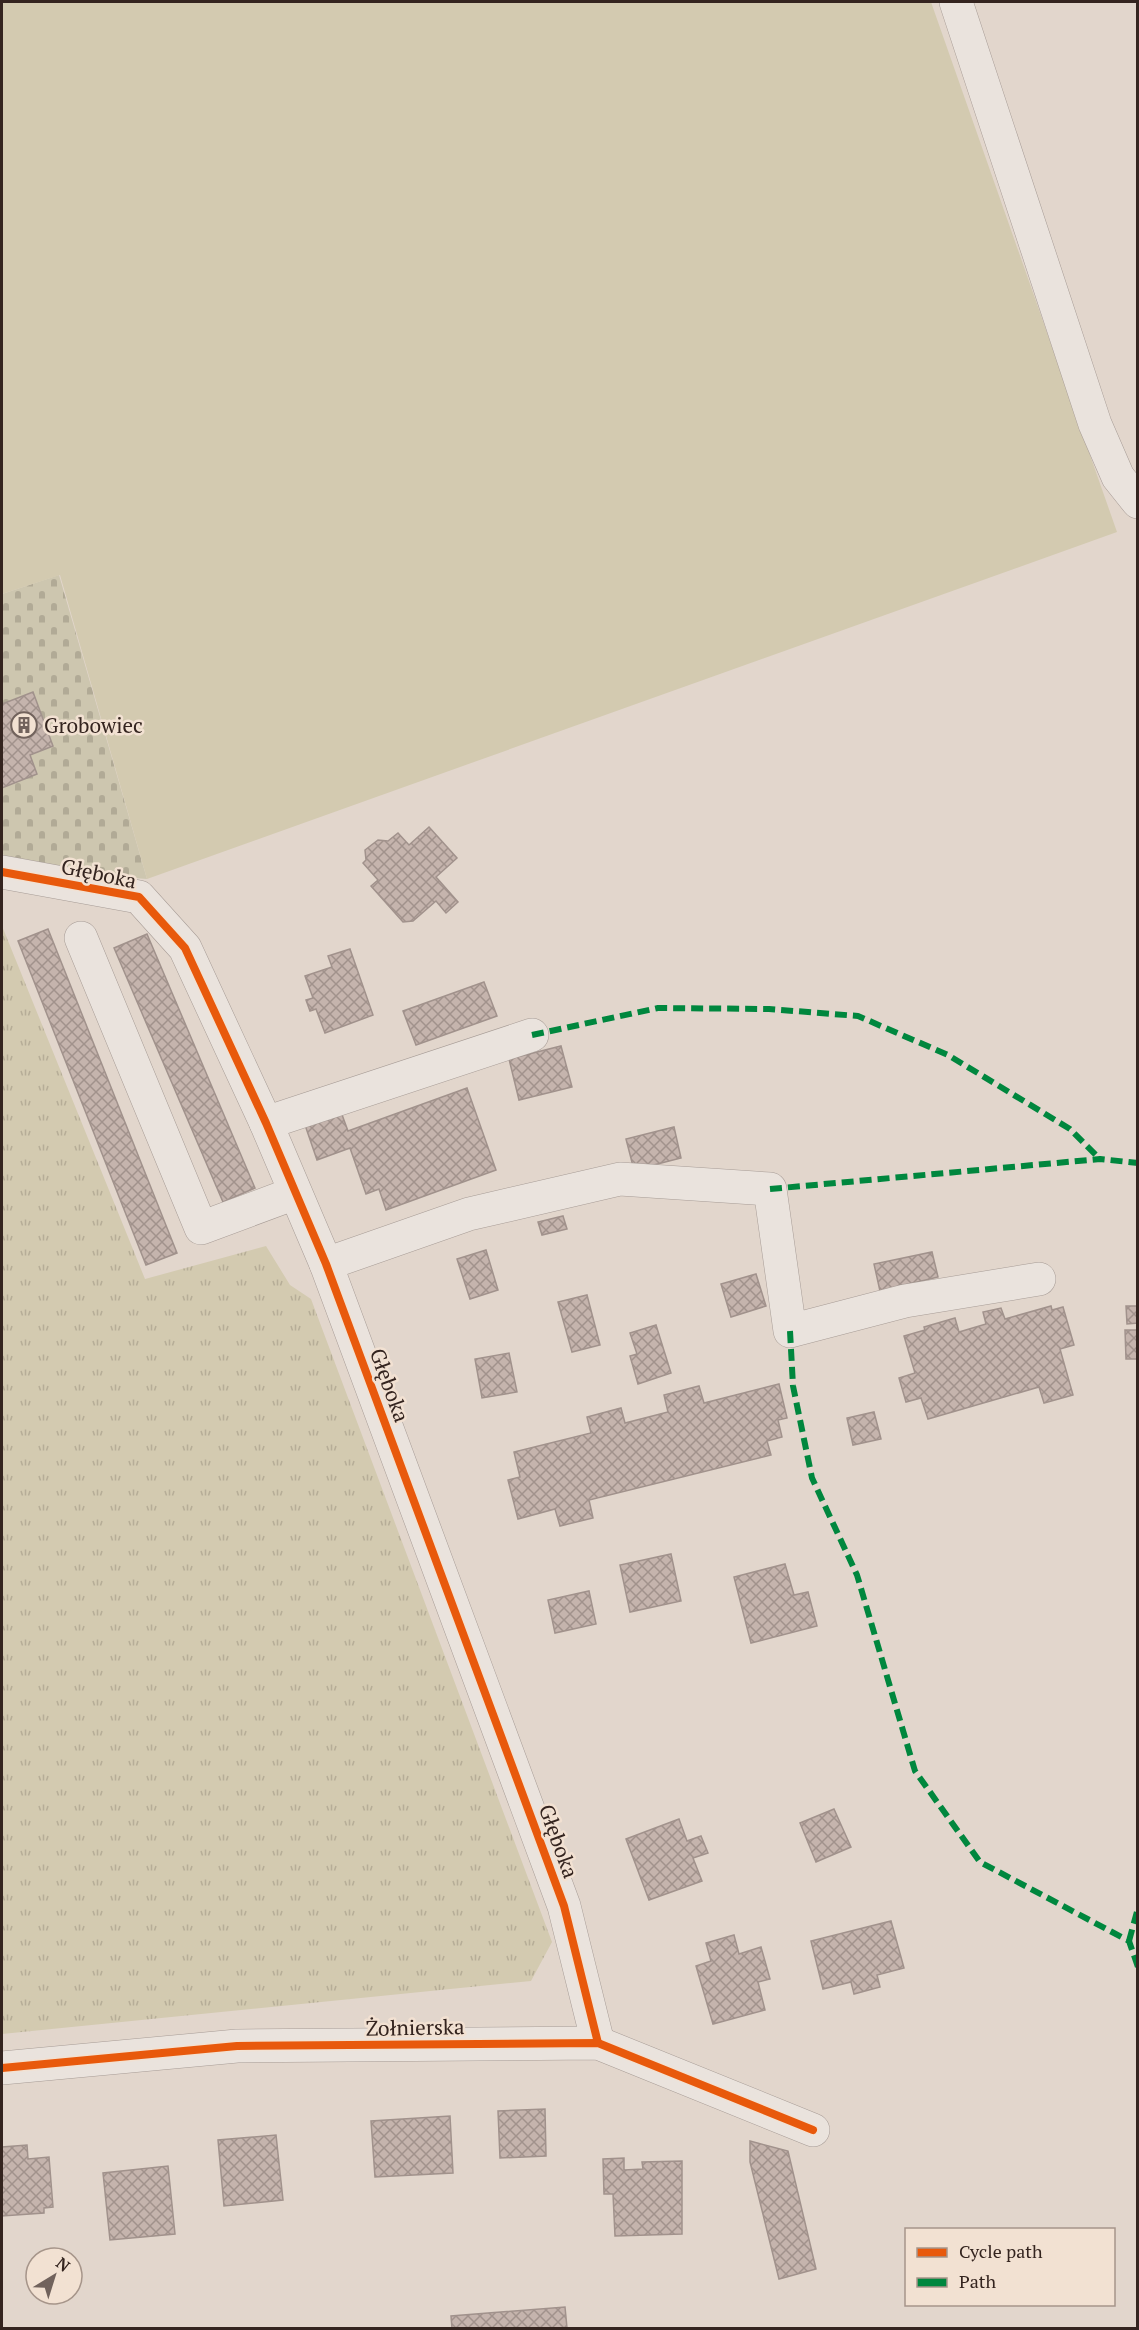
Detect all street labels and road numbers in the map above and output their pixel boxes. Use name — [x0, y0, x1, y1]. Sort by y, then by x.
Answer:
street label: Głęboka — [59, 851, 140, 895]
street label: Głęboka — [364, 1344, 416, 1426]
street label: Głęboka — [533, 1800, 585, 1882]
street label: Żołnierska — [365, 2012, 465, 2042]

